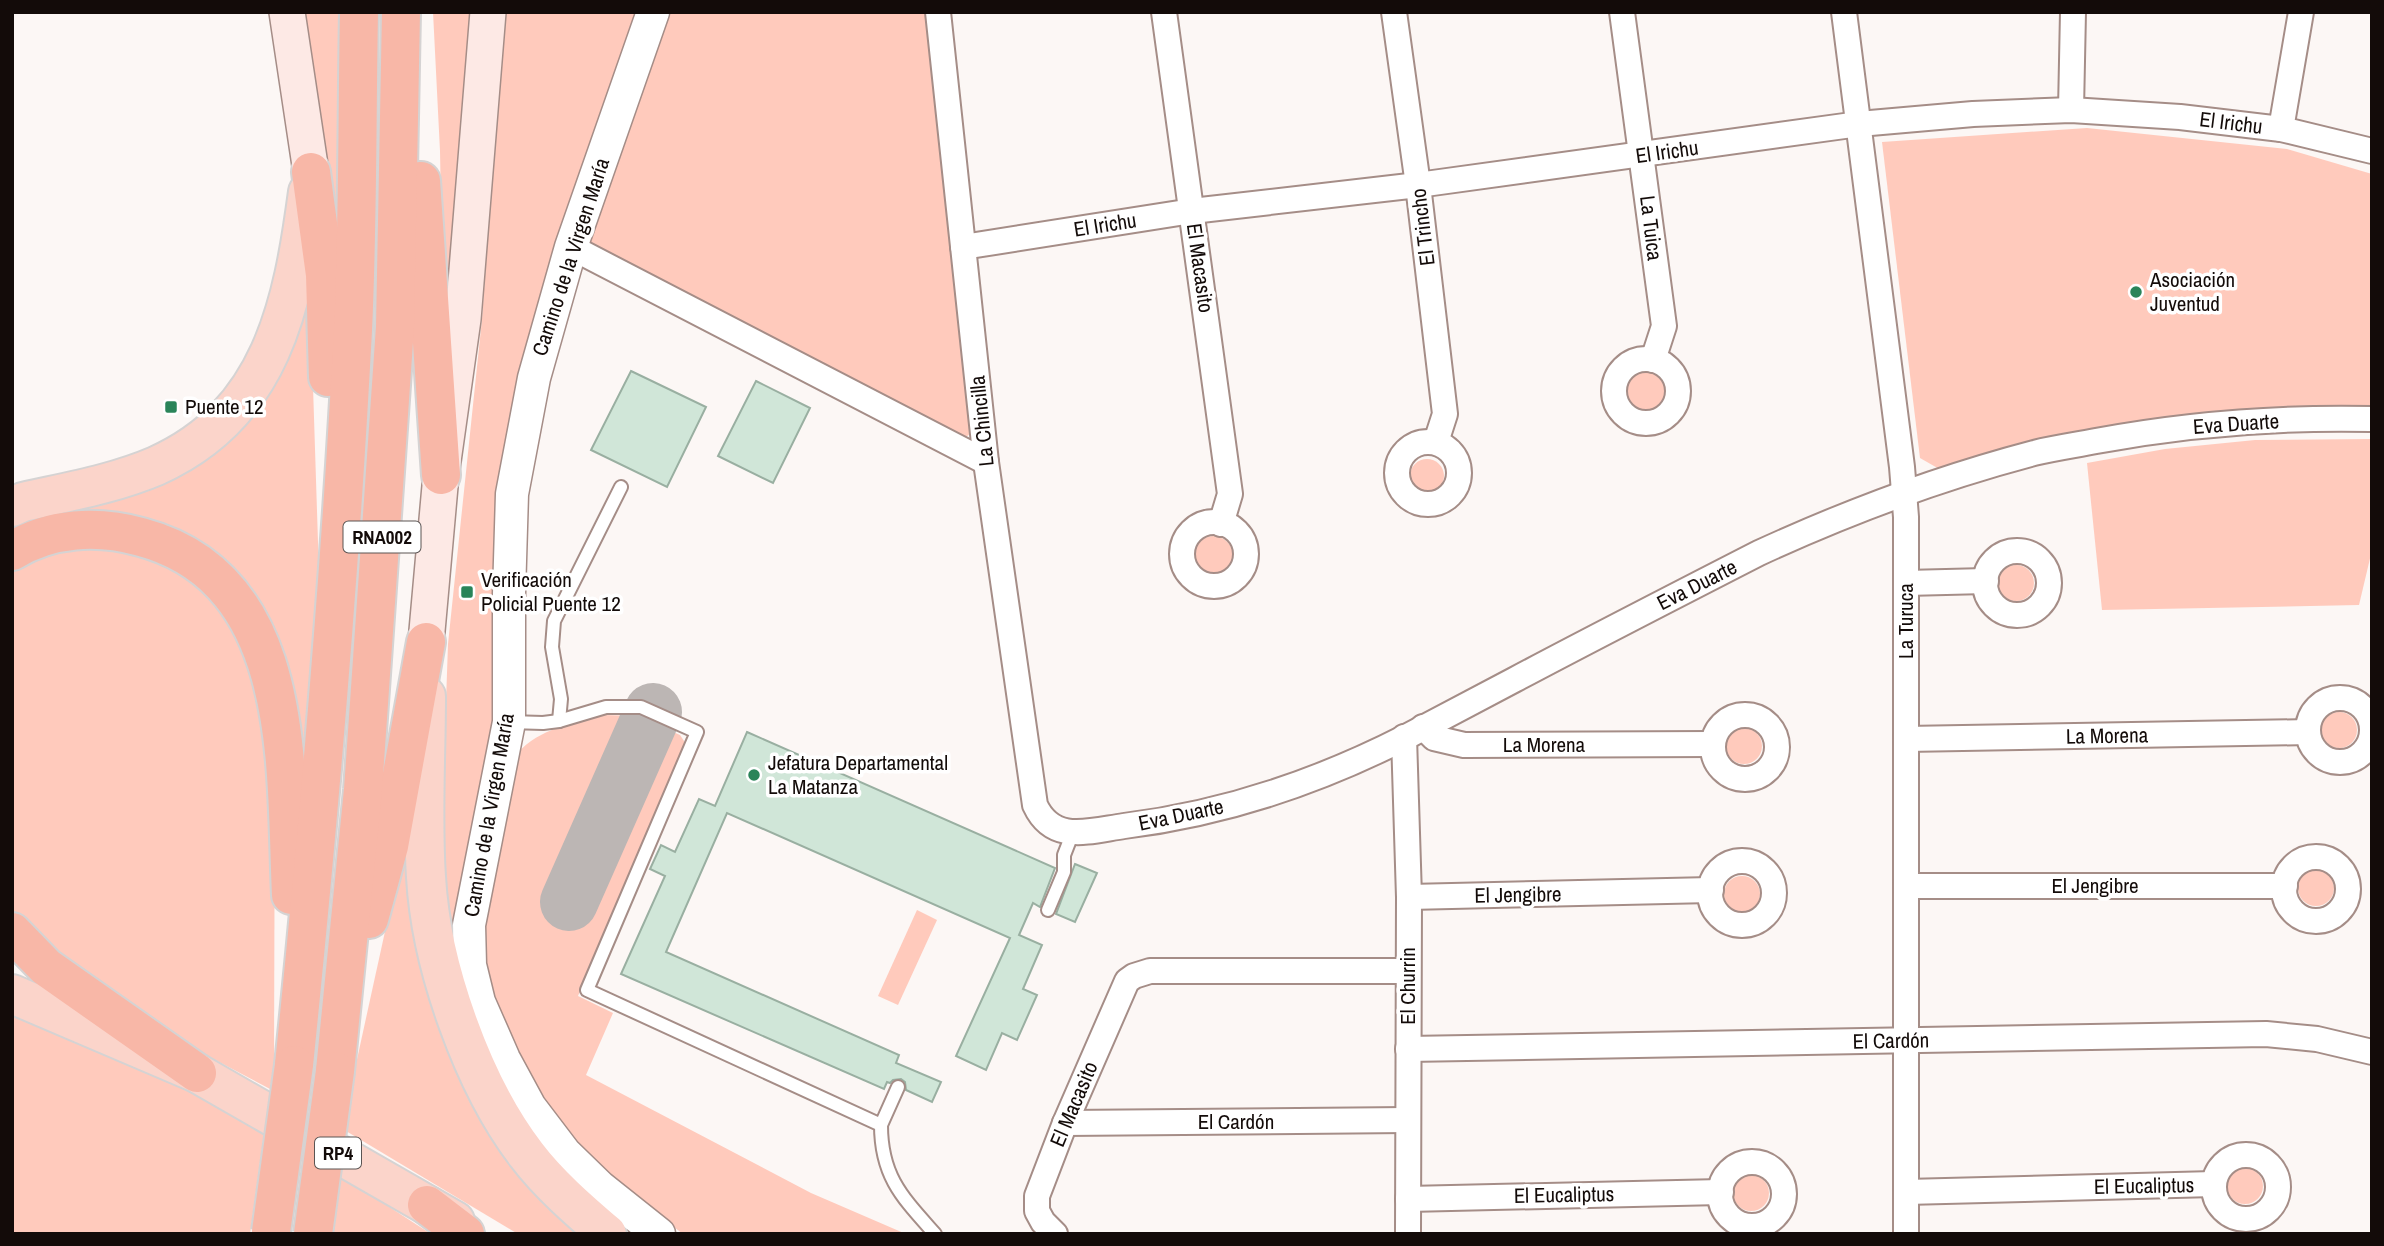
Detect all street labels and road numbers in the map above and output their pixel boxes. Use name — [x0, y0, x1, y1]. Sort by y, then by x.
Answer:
street label: El Irichu — [2198, 104, 2264, 141]
street label: El Irichu — [1634, 133, 1700, 170]
street label: Camino de la Virgen María — [525, 154, 616, 360]
street label: El Trincho — [1403, 187, 1442, 267]
street label: La Tuica — [1633, 194, 1670, 263]
street label: El Irichu — [1071, 205, 1138, 244]
street label: El Macasito — [1180, 221, 1221, 314]
street label: La Chincilla — [962, 374, 1001, 468]
street label: Eva Duarte — [2192, 406, 2280, 441]
road number: RNA002 — [344, 522, 420, 552]
street label: Eva Duarte — [1652, 552, 1742, 617]
street label: La Turuca — [1891, 583, 1920, 659]
street label: Camino de la Virgen María — [456, 710, 521, 919]
street label: La Morena — [2066, 720, 2149, 751]
street label: La Morena — [1503, 730, 1586, 759]
street label: Eva Duarte — [1136, 791, 1226, 838]
street label: El Jengibre — [2051, 871, 2139, 900]
street label: El Jengibre — [1474, 879, 1562, 910]
street label: El Churrin — [1393, 947, 1422, 1025]
street label: El Cardón — [1852, 1025, 1930, 1056]
street label: El Macasito — [1043, 1057, 1104, 1151]
street label: El Cardón — [1198, 1107, 1274, 1136]
road number: RP4 — [315, 1138, 361, 1168]
street label: El Eucaliptus — [2093, 1170, 2194, 1201]
street label: El Eucaliptus — [1513, 1179, 1614, 1210]

